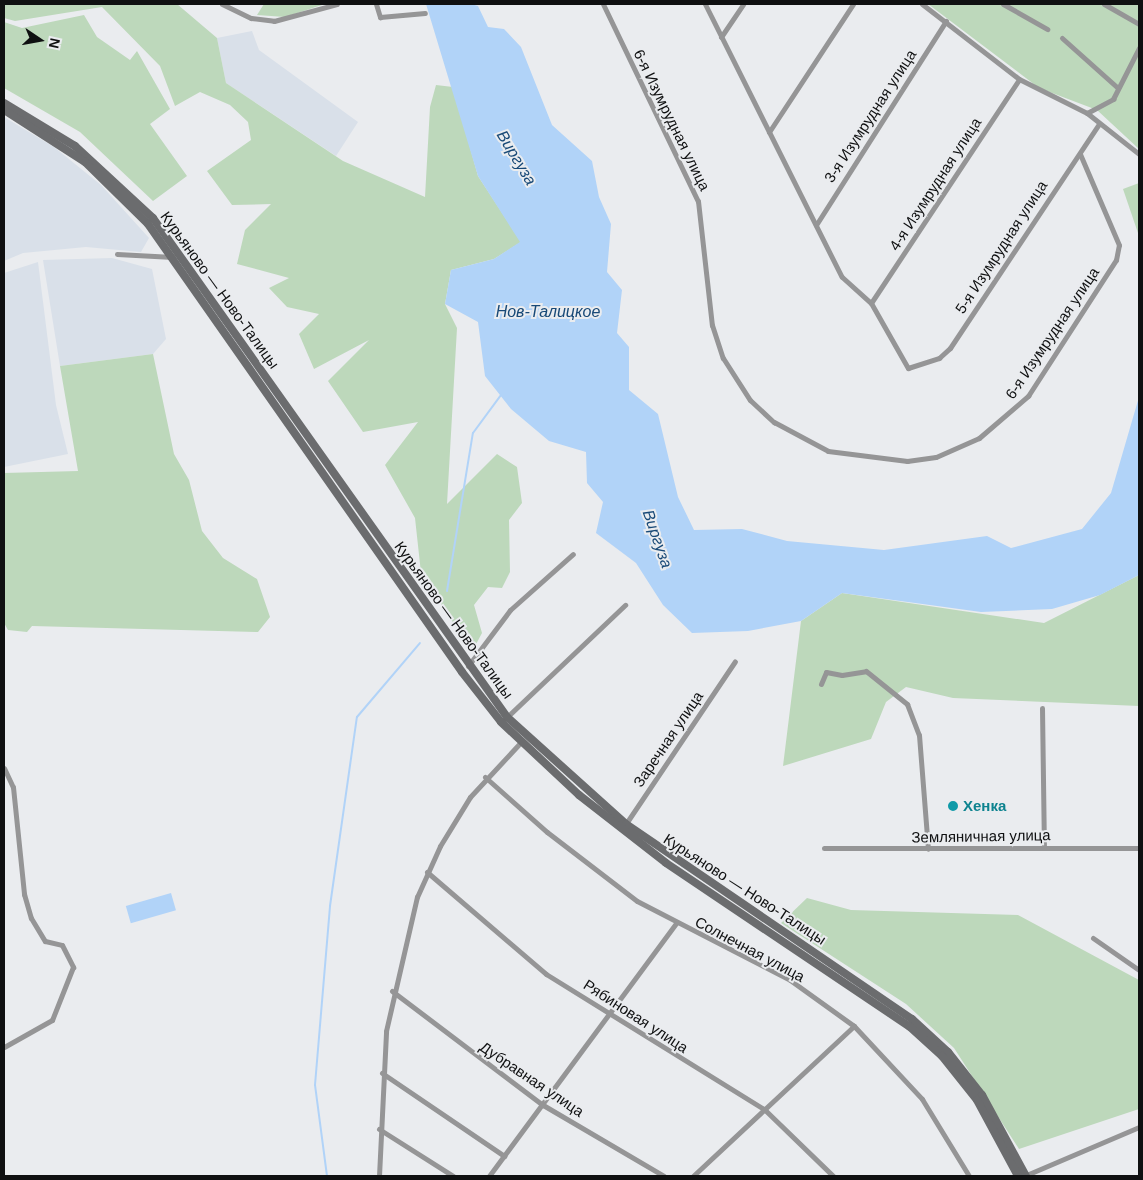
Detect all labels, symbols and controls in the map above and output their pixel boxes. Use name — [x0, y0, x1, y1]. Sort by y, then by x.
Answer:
north arrow — [15, 15, 65, 65]
text: N — [46, 37, 64, 50]
street label: 6-я Изумрудная улица — [630, 46, 714, 194]
street label: 3-я Изумрудная улица — [820, 46, 920, 186]
street label: 4-я Изумрудная улица — [885, 114, 985, 254]
water label: Виргуза — [492, 127, 540, 189]
street label: 5-я Изумрудная улица — [951, 177, 1051, 317]
street label: Курьяново — Ново-Талицы — [157, 208, 283, 372]
street label: 6-я Изумрудная улица — [1001, 264, 1103, 402]
water label: Нов-Талицкое — [496, 302, 600, 322]
water label: Виргуза — [638, 507, 676, 571]
street label: Курьяново — Ново-Талицы — [391, 538, 517, 702]
street label: Заречная улица — [629, 688, 707, 790]
place label: Хенка — [963, 797, 1006, 815]
marker: Хенка — [947, 800, 959, 812]
street label: Земляничная улица — [911, 826, 1051, 846]
street label: Курьяново — Ново-Талицы — [660, 830, 830, 948]
street label: Солнечная улица — [692, 912, 808, 986]
street label: Рябиновая улица — [580, 976, 692, 1056]
street label: Дубравная улица — [477, 1038, 587, 1120]

